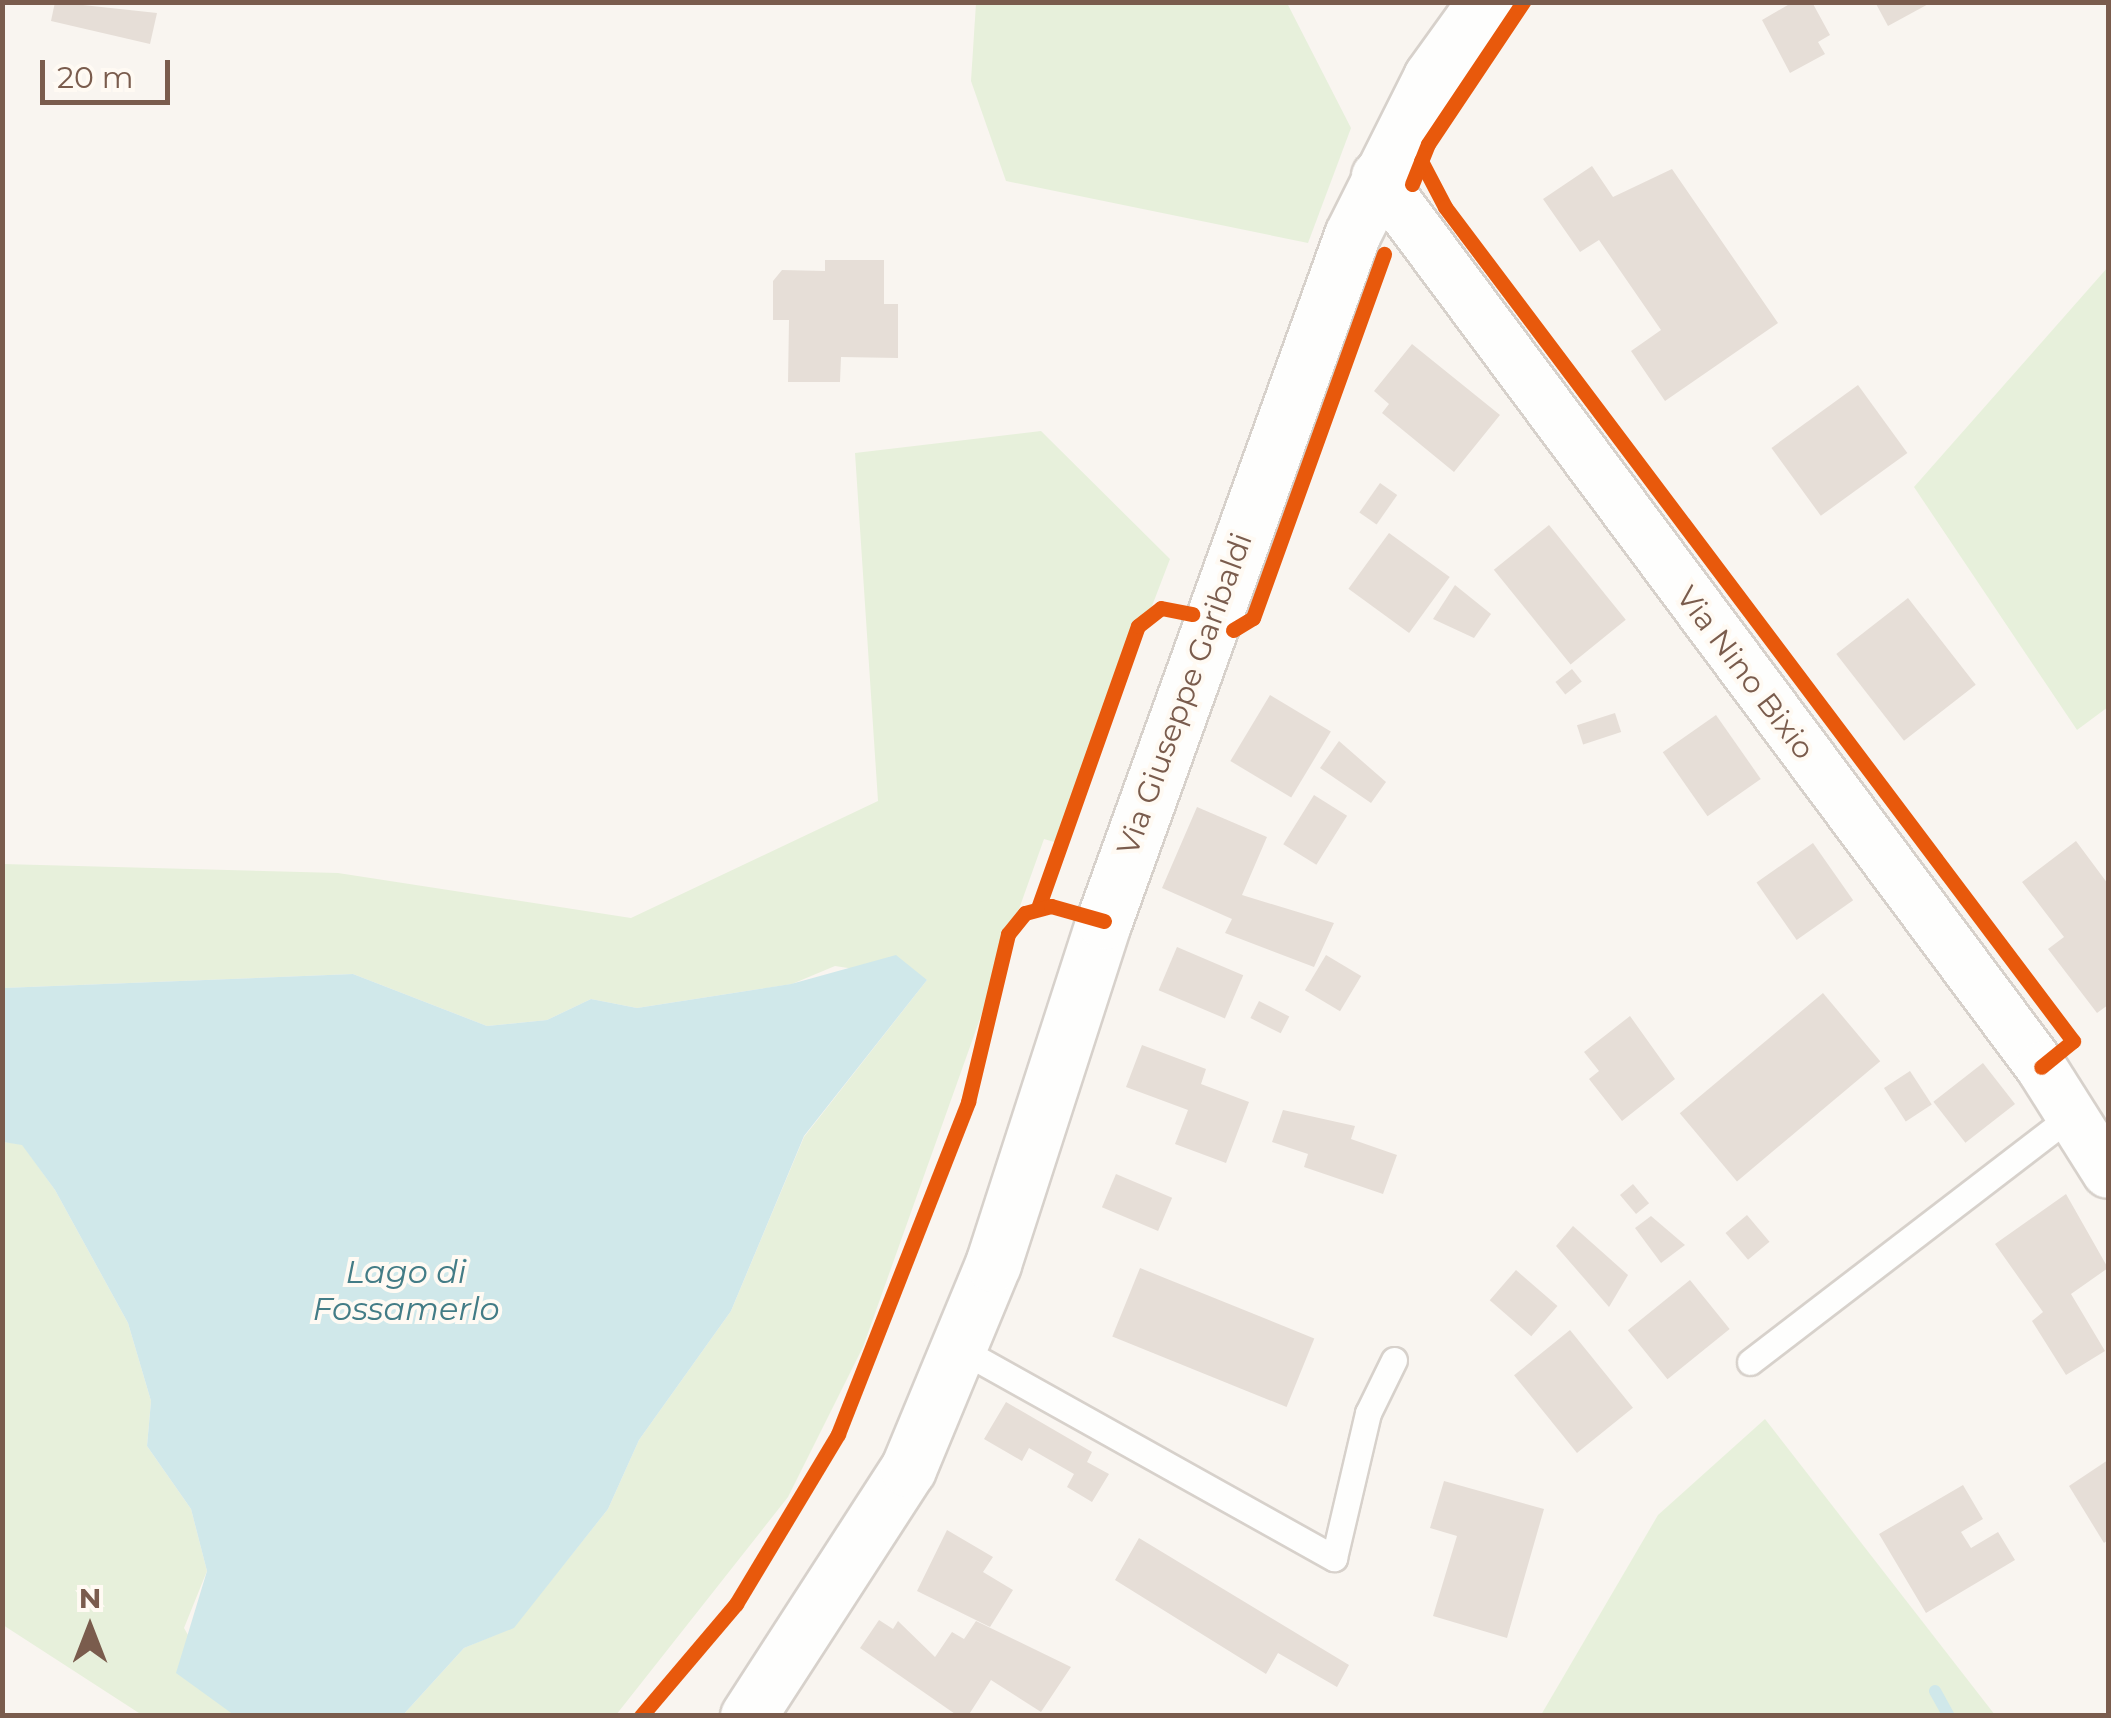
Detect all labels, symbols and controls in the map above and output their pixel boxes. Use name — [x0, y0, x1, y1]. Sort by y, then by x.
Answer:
scale bar — [45, 40, 175, 102]
text: 20 m — [57, 59, 134, 96]
street label: Via Giuseppe Garibaldi — [1110, 528, 1260, 860]
street label: Via Nino Bixio — [1668, 579, 1822, 767]
water label: Lago di Fossamerlo — [312, 1254, 500, 1329]
north arrow — [40, 1578, 140, 1678]
text: N — [79, 1581, 101, 1615]

